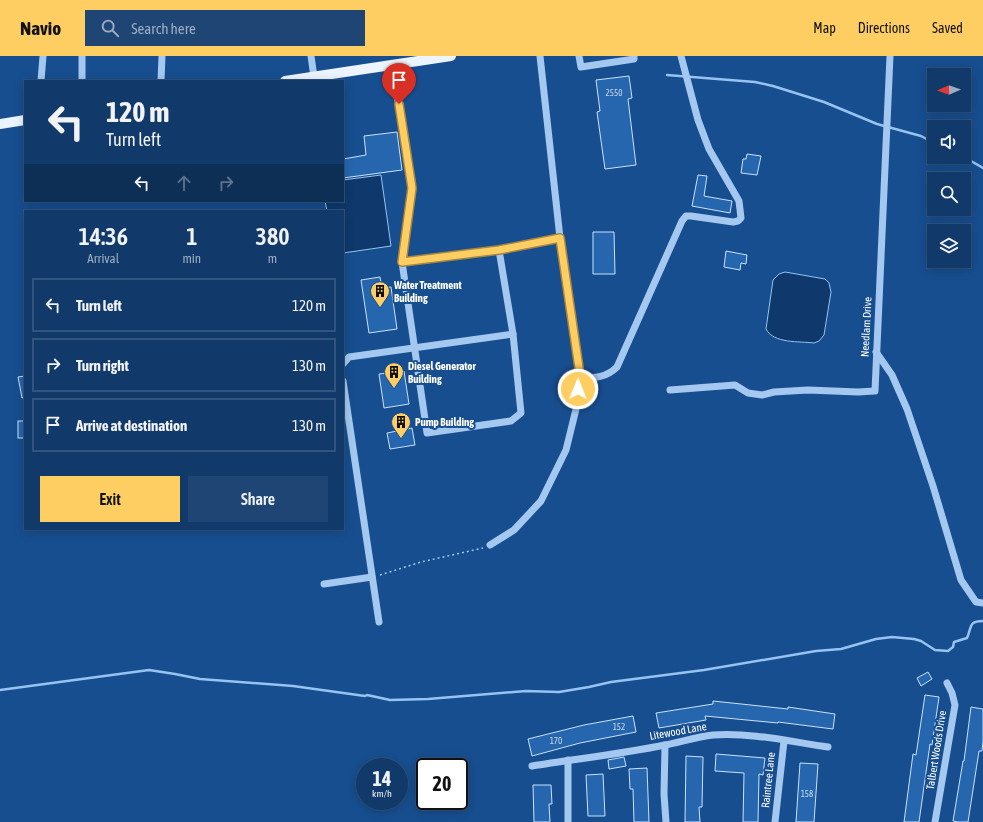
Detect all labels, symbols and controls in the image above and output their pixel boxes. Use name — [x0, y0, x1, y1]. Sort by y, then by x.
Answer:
search box — [85, 10, 365, 46]
text: Navio — [20, 17, 61, 39]
icon: search — [99, 17, 121, 39]
text: Search here — [131, 20, 196, 37]
text: Map — [813, 20, 836, 36]
text: Directions — [858, 20, 910, 36]
text: Saved — [932, 20, 963, 36]
pin — [382, 63, 416, 104]
north arrow — [927, 68, 971, 112]
map controls — [927, 68, 971, 268]
icon: arrive — [388, 69, 410, 91]
house number: 2550 — [606, 88, 622, 98]
icon: left — [40, 96, 92, 148]
text: 120 m — [106, 96, 169, 128]
button: sound — [927, 120, 971, 164]
text: Turn left — [106, 129, 161, 150]
icon: left — [131, 172, 153, 194]
icon: ahead — [173, 172, 195, 194]
icon: right — [215, 172, 237, 194]
button: search — [927, 172, 971, 216]
text: 14:36 — [79, 223, 128, 250]
text: 1 — [186, 223, 197, 250]
text: 380 — [256, 223, 289, 250]
button: layers — [927, 224, 971, 268]
text: Arrival — [87, 251, 119, 266]
text: min — [182, 251, 201, 266]
text: m — [268, 251, 277, 266]
place label: Water Treatment Building — [393, 279, 463, 304]
building icon: Water Treatment Building — [369, 280, 391, 308]
icon: left — [42, 294, 64, 316]
text: Turn left — [76, 297, 122, 314]
text: 120 m — [292, 297, 326, 314]
street label: Needlam Drive — [858, 297, 874, 357]
icon: right — [42, 354, 64, 376]
text: Turn right — [76, 357, 129, 374]
text: 130 m — [292, 357, 326, 374]
place label: Diesel Generator Building — [408, 360, 477, 385]
building icon: Diesel Generator Building — [383, 361, 405, 389]
position arrow — [557, 368, 599, 410]
building icon: Pump Building — [390, 411, 412, 439]
icon: arrive — [42, 414, 64, 436]
place label: Pump Building — [415, 416, 474, 428]
text: Arrive at destination — [76, 417, 187, 434]
text: 130 m — [292, 417, 326, 434]
button: Exit — [40, 476, 180, 522]
button: Share — [188, 476, 328, 522]
street label: Talbert Woods Drive — [924, 710, 948, 790]
street label: Litewood Lane — [648, 720, 708, 742]
house number: 152 — [613, 722, 625, 732]
house number: 170 — [550, 736, 562, 746]
street label: Raintree Lane — [759, 752, 777, 808]
speed limit sign: 20 — [416, 758, 468, 810]
text: 14 — [373, 767, 391, 790]
text: km/h — [372, 788, 392, 799]
house number: 158 — [801, 789, 813, 799]

